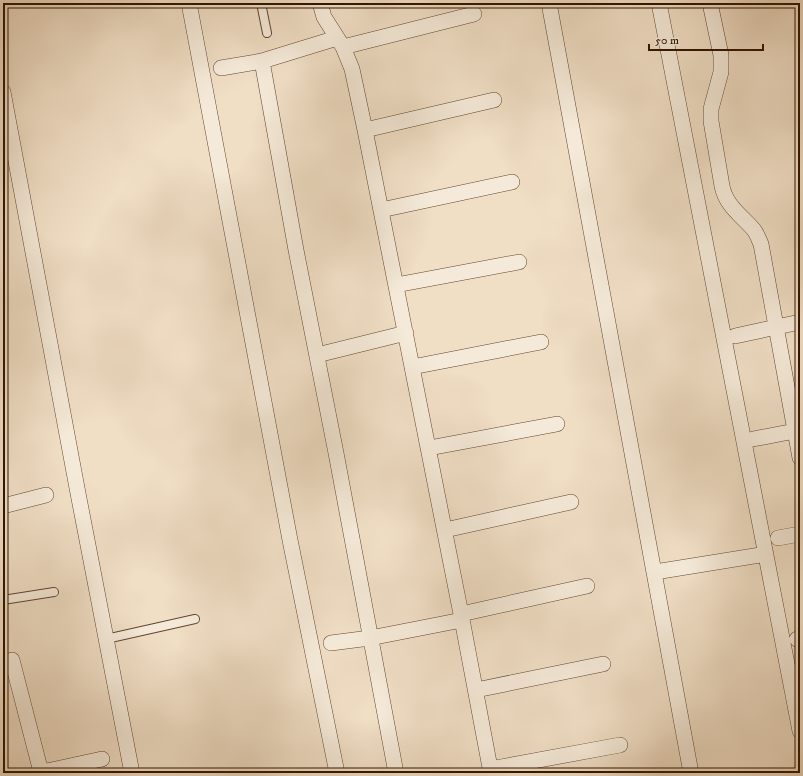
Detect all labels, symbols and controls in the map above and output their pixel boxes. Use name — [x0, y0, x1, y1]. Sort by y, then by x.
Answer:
scale bar — [649, 26, 763, 52]
text: 50 m — [655, 33, 679, 48]

